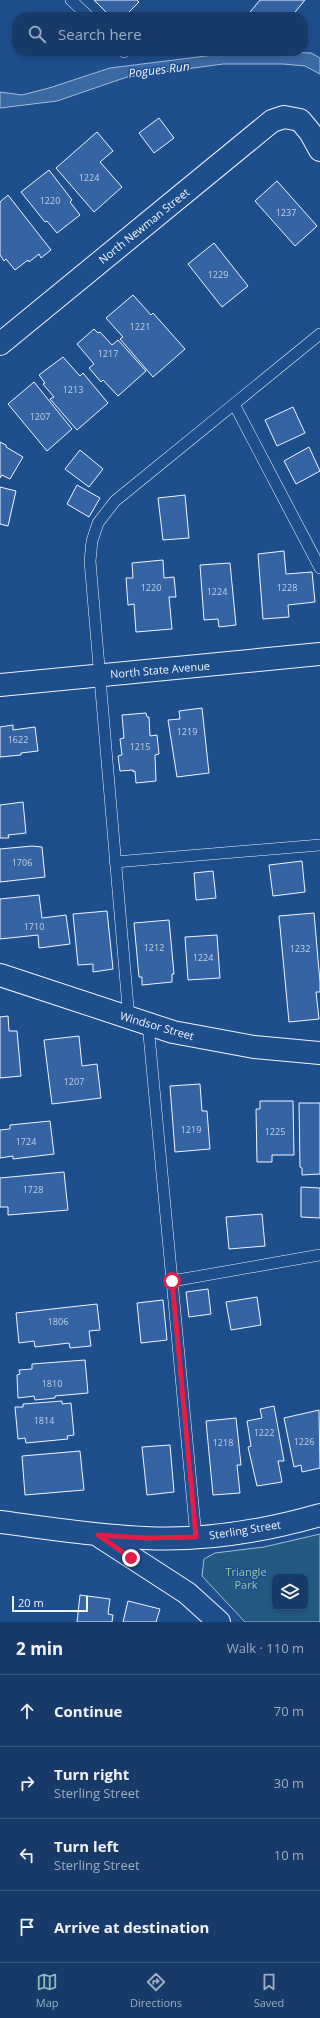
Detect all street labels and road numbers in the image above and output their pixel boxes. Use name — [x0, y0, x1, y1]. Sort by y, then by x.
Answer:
street label: North Newman Street — [95, 184, 192, 267]
street label: North State Avenue — [109, 658, 211, 681]
street label: Windsor Street — [118, 1008, 196, 1043]
street label: Sterling Street — [208, 1516, 282, 1543]

